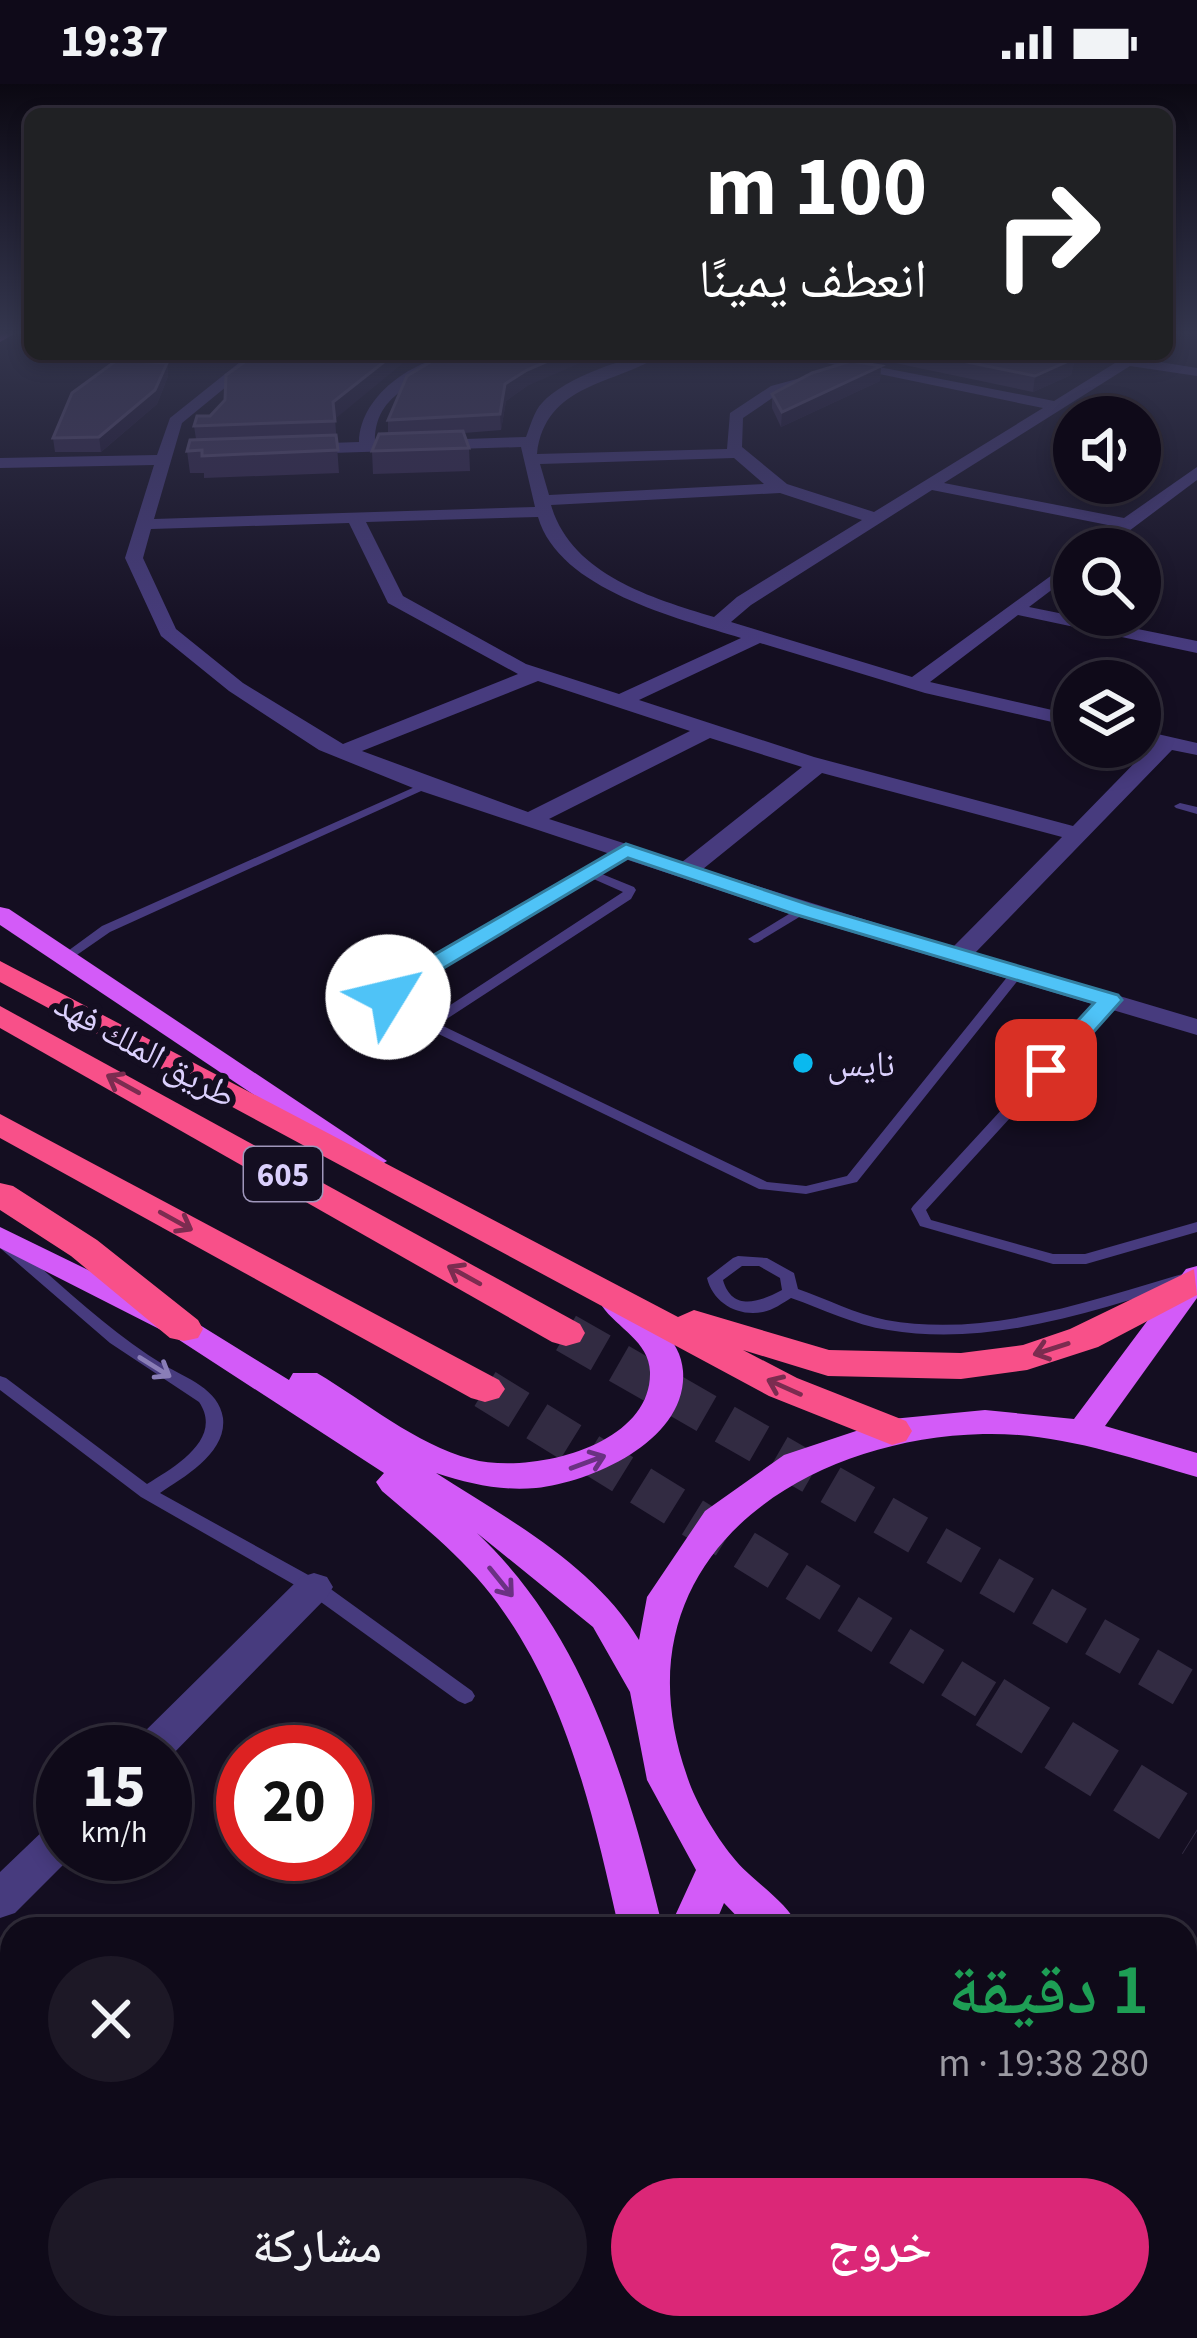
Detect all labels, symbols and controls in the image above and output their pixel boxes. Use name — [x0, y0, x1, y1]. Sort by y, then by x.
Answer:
text: 19:37 — [60, 10, 169, 74]
text: 100 m — [705, 128, 927, 248]
icon: right — [969, 156, 1125, 312]
text: انعطف يمينًا — [698, 242, 927, 319]
map controls — [1053, 396, 1161, 768]
button: sound — [1053, 396, 1161, 504]
button: search — [1053, 528, 1161, 636]
button: layers — [1053, 660, 1161, 768]
position arrow — [325, 934, 451, 1060]
street label: طريق الملك فهد — [45, 979, 245, 1121]
pin — [995, 1019, 1097, 1121]
icon: arrive — [1013, 1037, 1079, 1103]
place label: نايس — [827, 1039, 895, 1090]
marker: نايس — [790, 1050, 816, 1076]
one-way arrow — [107, 1072, 142, 1096]
road number: 605 — [244, 1147, 322, 1201]
one-way arrow — [158, 1209, 193, 1233]
one-way arrow — [447, 1263, 482, 1287]
one-way arrow — [1033, 1340, 1071, 1362]
one-way arrow — [138, 1355, 172, 1379]
one-way arrow — [767, 1374, 803, 1396]
one-way arrow — [568, 1450, 605, 1471]
one-way arrow — [486, 1566, 514, 1597]
speed limit sign: 20 — [216, 1725, 372, 1881]
text: 15 — [82, 1745, 146, 1830]
text: km/h — [81, 1811, 147, 1854]
text: 1 دقيقة — [948, 1939, 1149, 2042]
button: close — [48, 1956, 174, 2082]
text: 280 m · 19:38 — [938, 2036, 1149, 2092]
button: مشاركة — [48, 2178, 587, 2316]
button: خروج — [611, 2178, 1149, 2316]

